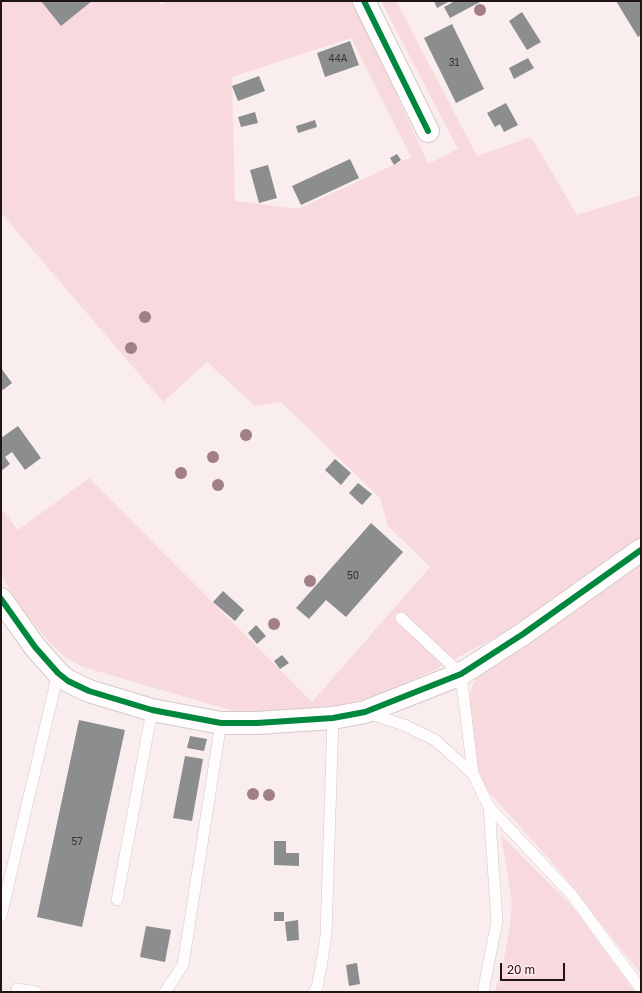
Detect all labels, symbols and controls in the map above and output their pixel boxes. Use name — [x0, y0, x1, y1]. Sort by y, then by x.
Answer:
house number: 44А — [329, 53, 347, 65]
house number: 31 — [449, 57, 459, 69]
house number: 50 — [347, 570, 359, 582]
house number: 57 — [71, 836, 83, 848]
scale bar — [502, 955, 567, 981]
text: 20 m — [507, 962, 535, 977]

